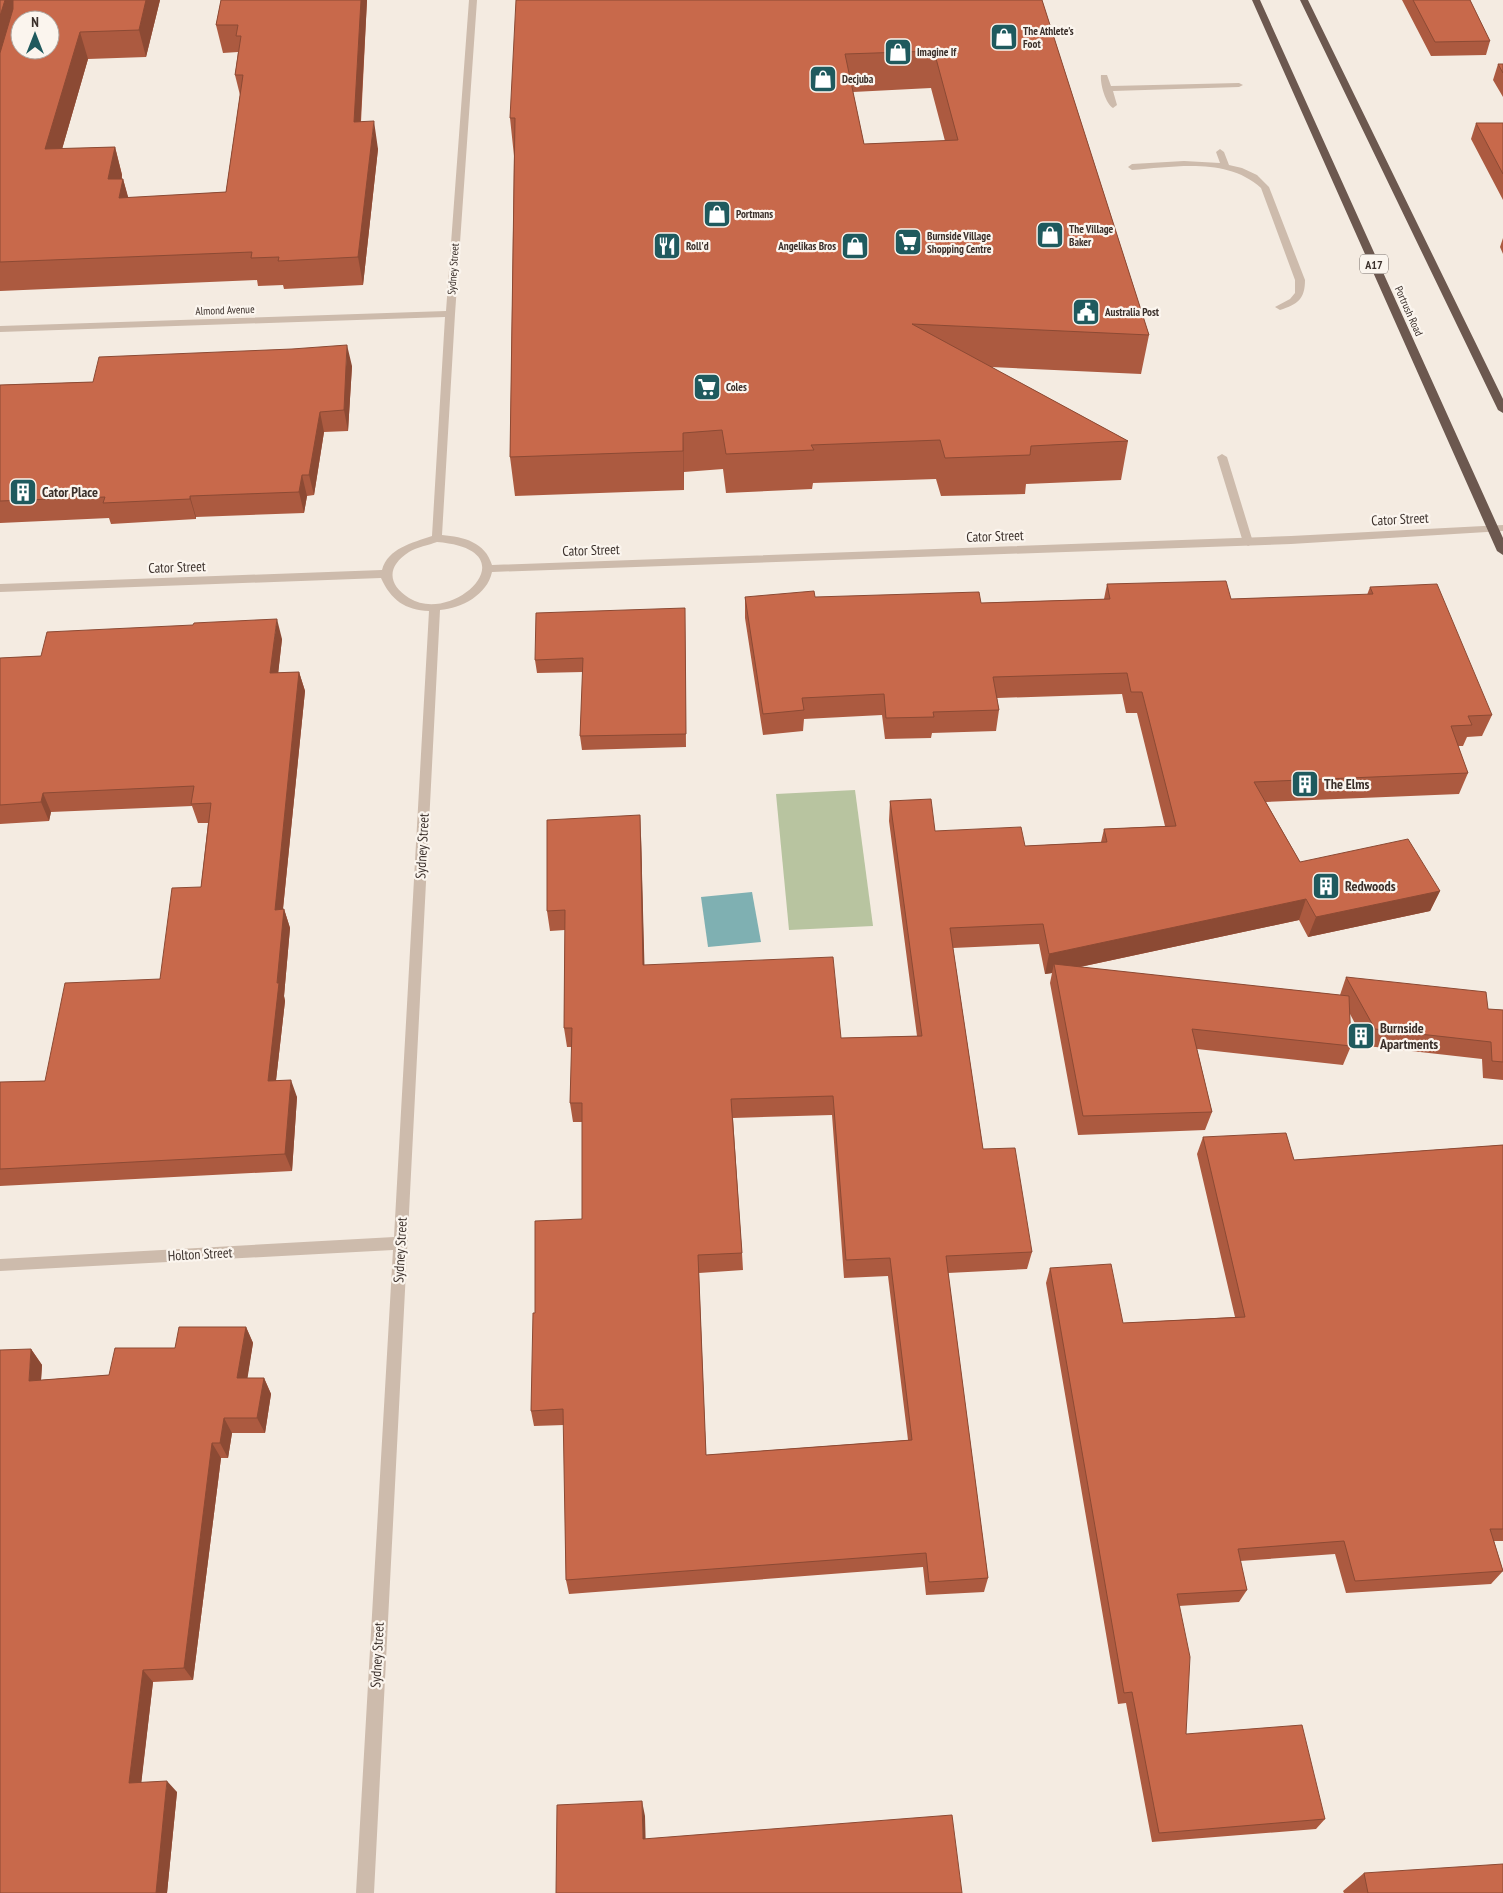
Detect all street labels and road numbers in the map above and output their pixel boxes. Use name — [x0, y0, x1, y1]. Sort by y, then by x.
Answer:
street label: Sydney Street — [444, 243, 462, 295]
road number: A17 — [1360, 254, 1388, 274]
street label: Portrush Road — [1392, 284, 1426, 338]
street label: Almond Avenue — [195, 302, 255, 318]
street label: Cator Street — [1371, 509, 1429, 529]
street label: Cator Street — [966, 526, 1024, 546]
street label: Cator Street — [562, 540, 620, 560]
street label: Cator Street — [148, 557, 206, 577]
street label: Sydney Street — [411, 813, 433, 879]
street label: Sydney Street — [389, 1217, 411, 1283]
street label: Holton Street — [167, 1243, 233, 1265]
street label: Sydney Street — [366, 1622, 388, 1688]

